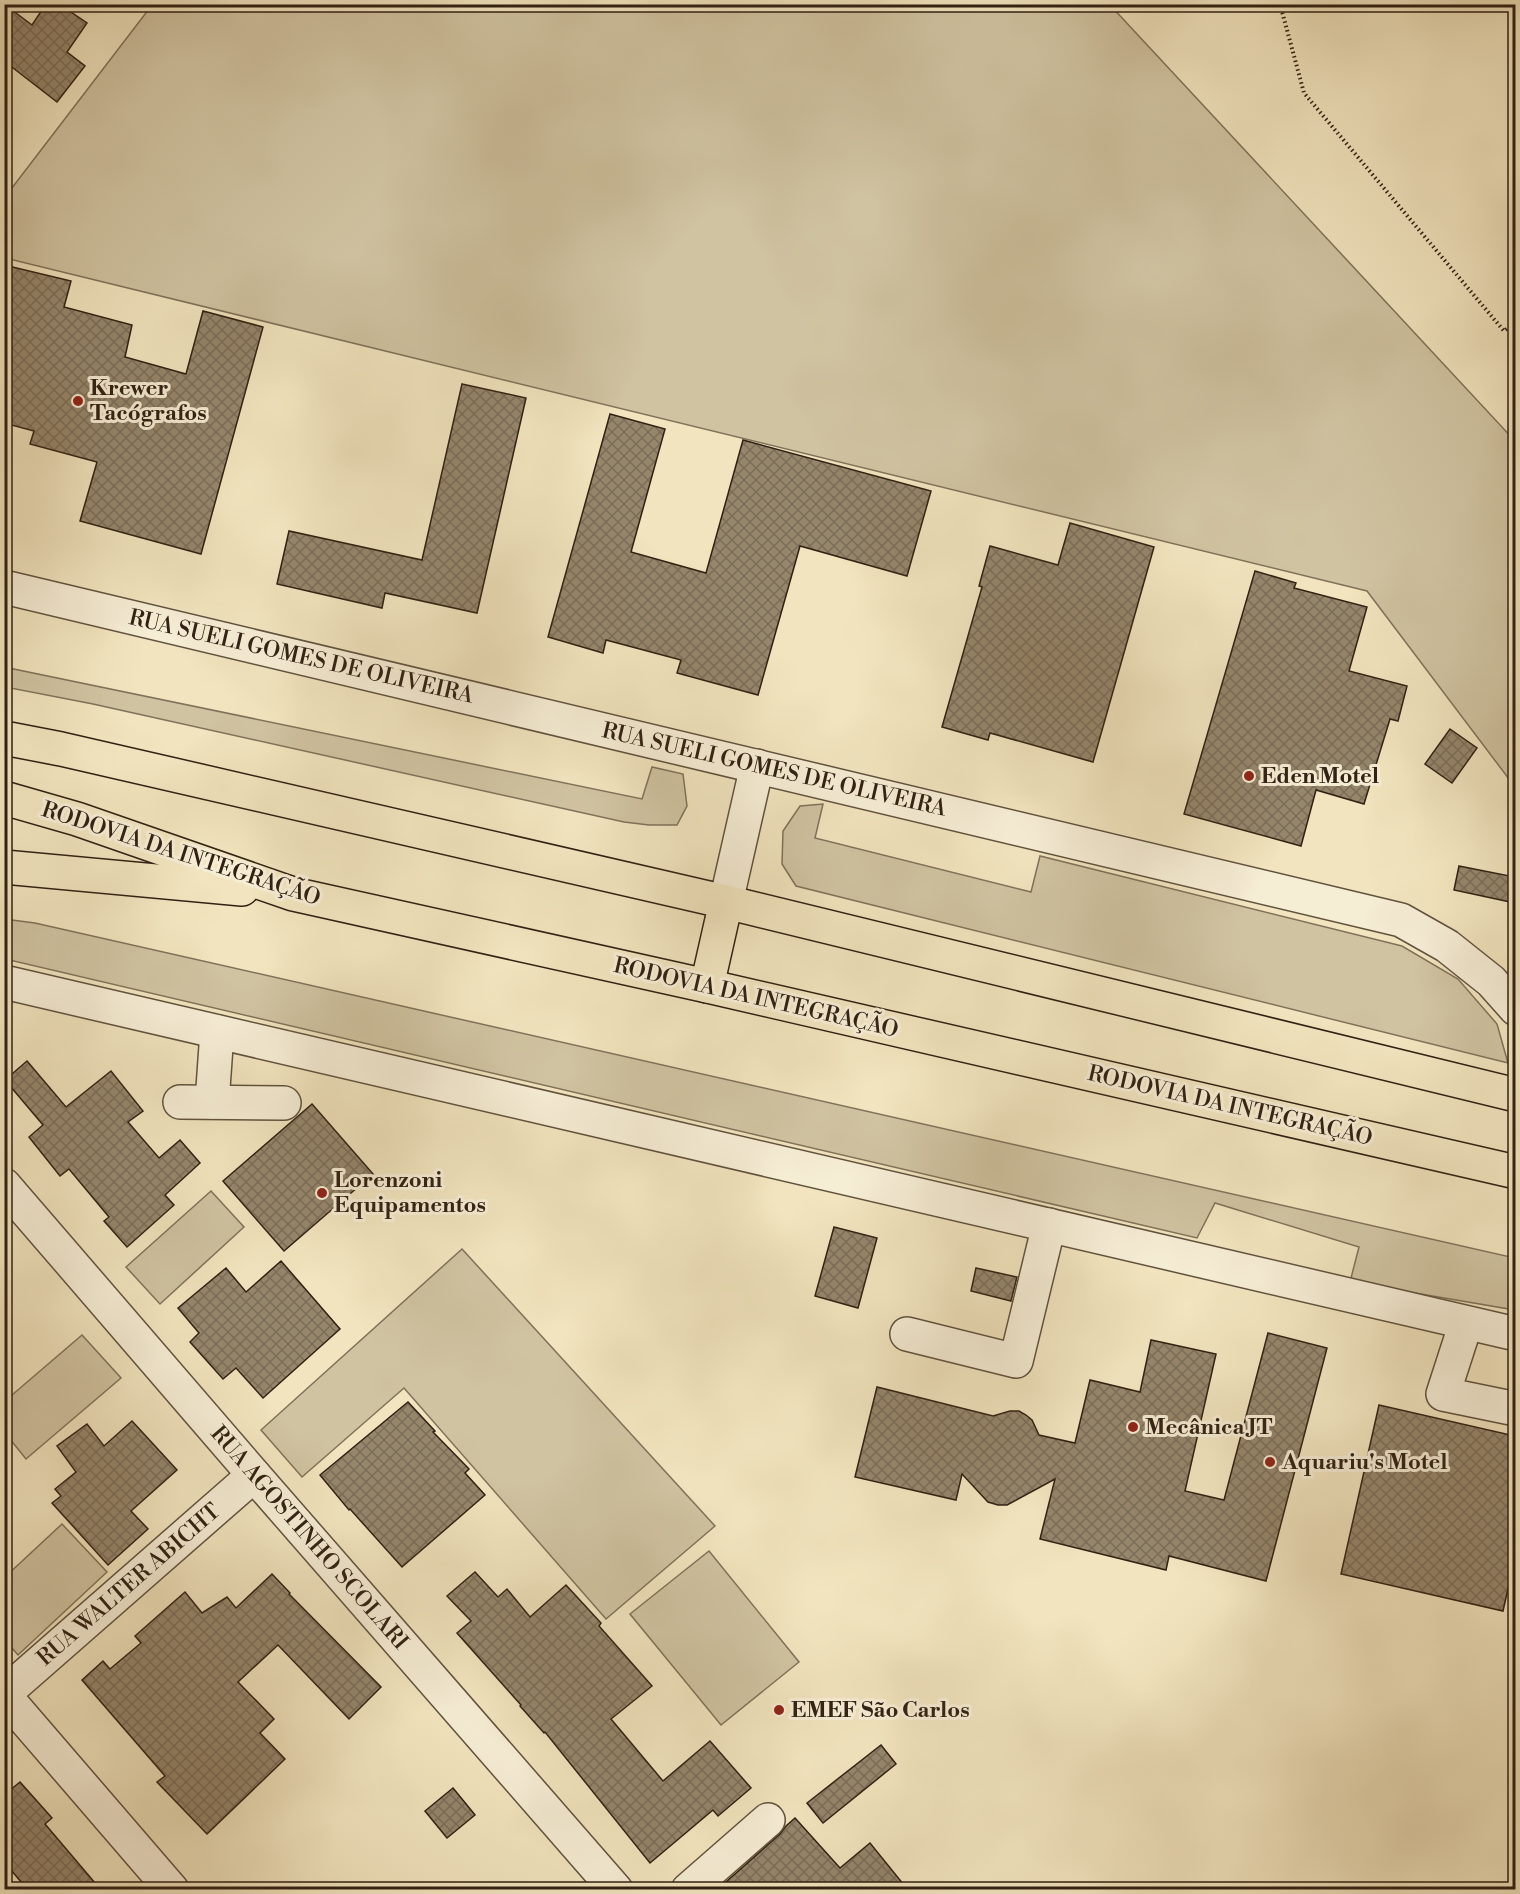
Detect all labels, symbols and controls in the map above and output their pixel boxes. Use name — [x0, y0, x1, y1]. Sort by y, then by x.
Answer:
place label: Krewer Tacógrafos — [90, 375, 207, 427]
marker: Krewer Tacógrafos — [71, 394, 85, 408]
street label: RUA SUELI GOMES DE OLIVEIRA — [126, 604, 477, 710]
street label: RUA SUELI GOMES DE OLIVEIRA — [599, 717, 950, 823]
place label: Eden Motel — [1261, 763, 1379, 790]
marker: Eden Motel — [1242, 769, 1256, 783]
street label: RODOVIA DA INTEGRAÇÃO — [38, 795, 324, 912]
street label: RODOVIA DA INTEGRAÇÃO — [611, 951, 901, 1044]
street label: RODOVIA DA INTEGRAÇÃO — [1085, 1059, 1375, 1152]
place label: Lorenzoni Equipamentos — [334, 1167, 486, 1219]
marker: Lorenzoni Equipamentos — [315, 1186, 329, 1200]
place label: Mecânica JT — [1145, 1414, 1272, 1441]
marker: Mecânica JT — [1126, 1420, 1140, 1434]
street label: RUA AGOSTINHO SCOLARI — [204, 1421, 414, 1656]
place label: Aquariu's Motel — [1281, 1449, 1448, 1476]
marker: Aquariu's Motel — [1263, 1455, 1277, 1469]
street label: RUA WALTER ABICHT — [32, 1498, 226, 1672]
place label: EMEF São Carlos — [791, 1697, 970, 1724]
marker: EMEF São Carlos — [772, 1703, 786, 1717]

